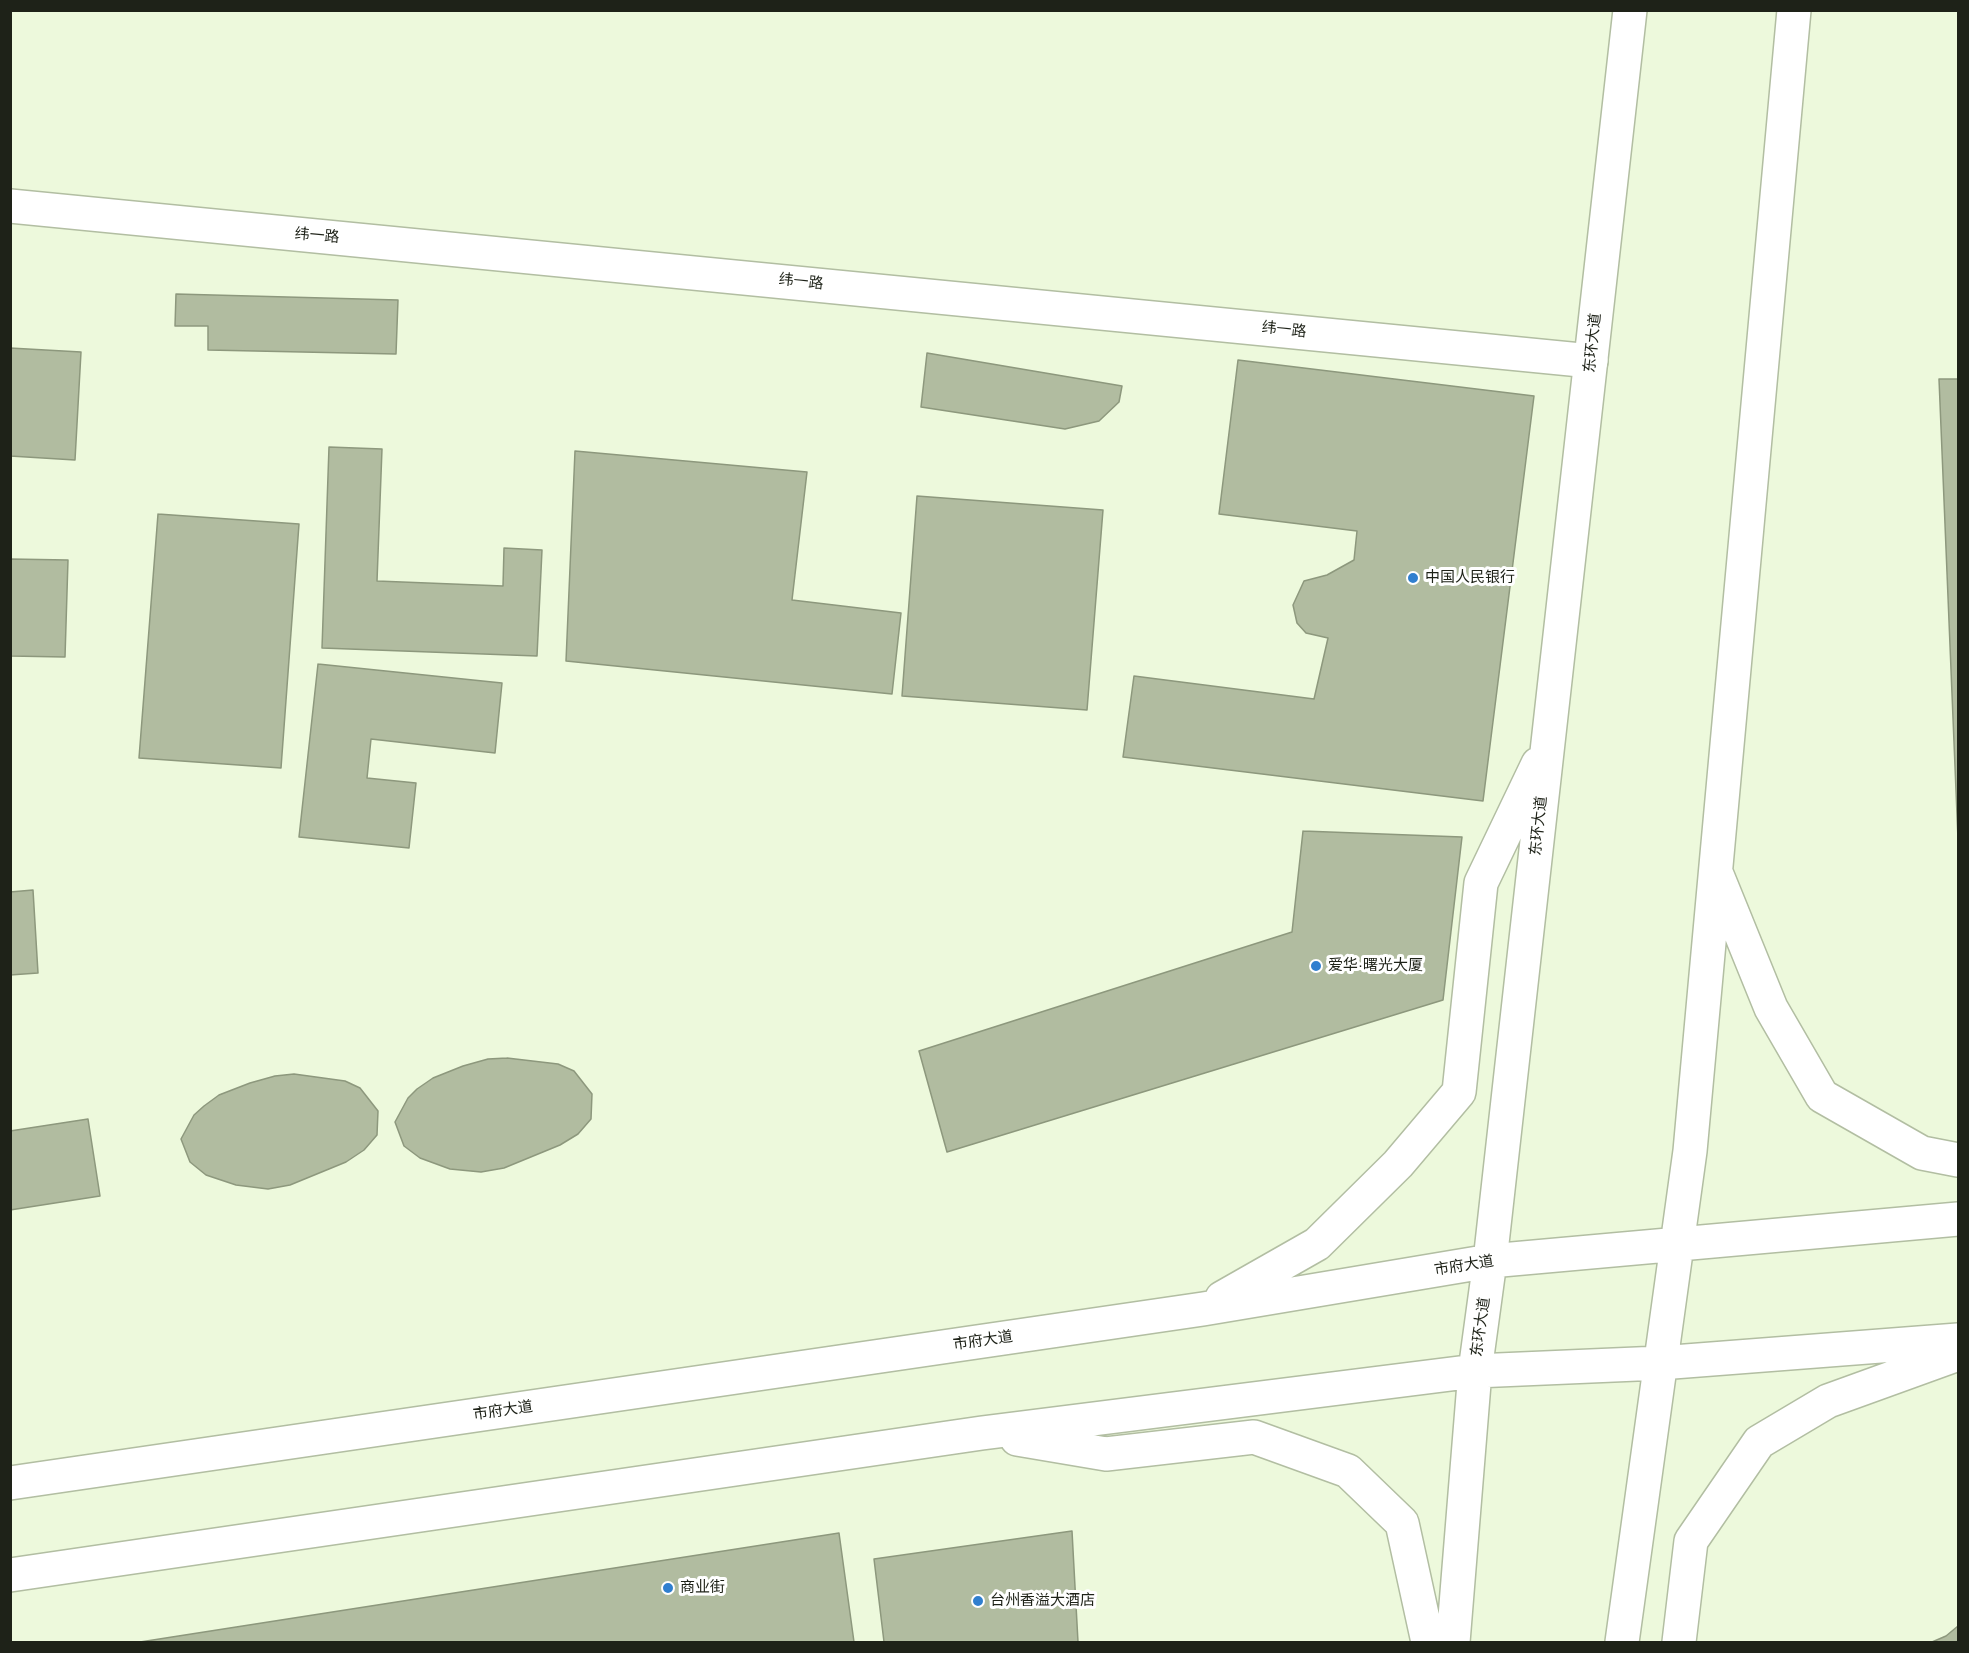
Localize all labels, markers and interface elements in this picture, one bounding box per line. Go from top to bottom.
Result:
street label: 纬一路 [294,225,340,247]
street label: 纬一路 [778,271,824,293]
street label: 东环大道 [1581,312,1605,374]
street label: 纬一路 [1261,319,1307,341]
place label: 中国人民银行 [1425,569,1515,587]
marker: 中国人民银行 [1406,571,1420,585]
street label: 东环大道 [1527,795,1551,857]
place label: 爱华·曙光大厦 [1328,957,1423,975]
marker: 爱华·曙光大厦 [1309,959,1323,973]
street label: 市府大道 [1433,1252,1495,1280]
street label: 东环大道 [1468,1296,1494,1358]
street label: 市府大道 [952,1328,1014,1354]
street label: 市府大道 [472,1398,534,1424]
place label: 商业街 [680,1579,725,1597]
marker: 商业街 [661,1581,675,1595]
place label: 台州香溢大酒店 [990,1592,1095,1610]
marker: 台州香溢大酒店 [971,1594,985,1608]

